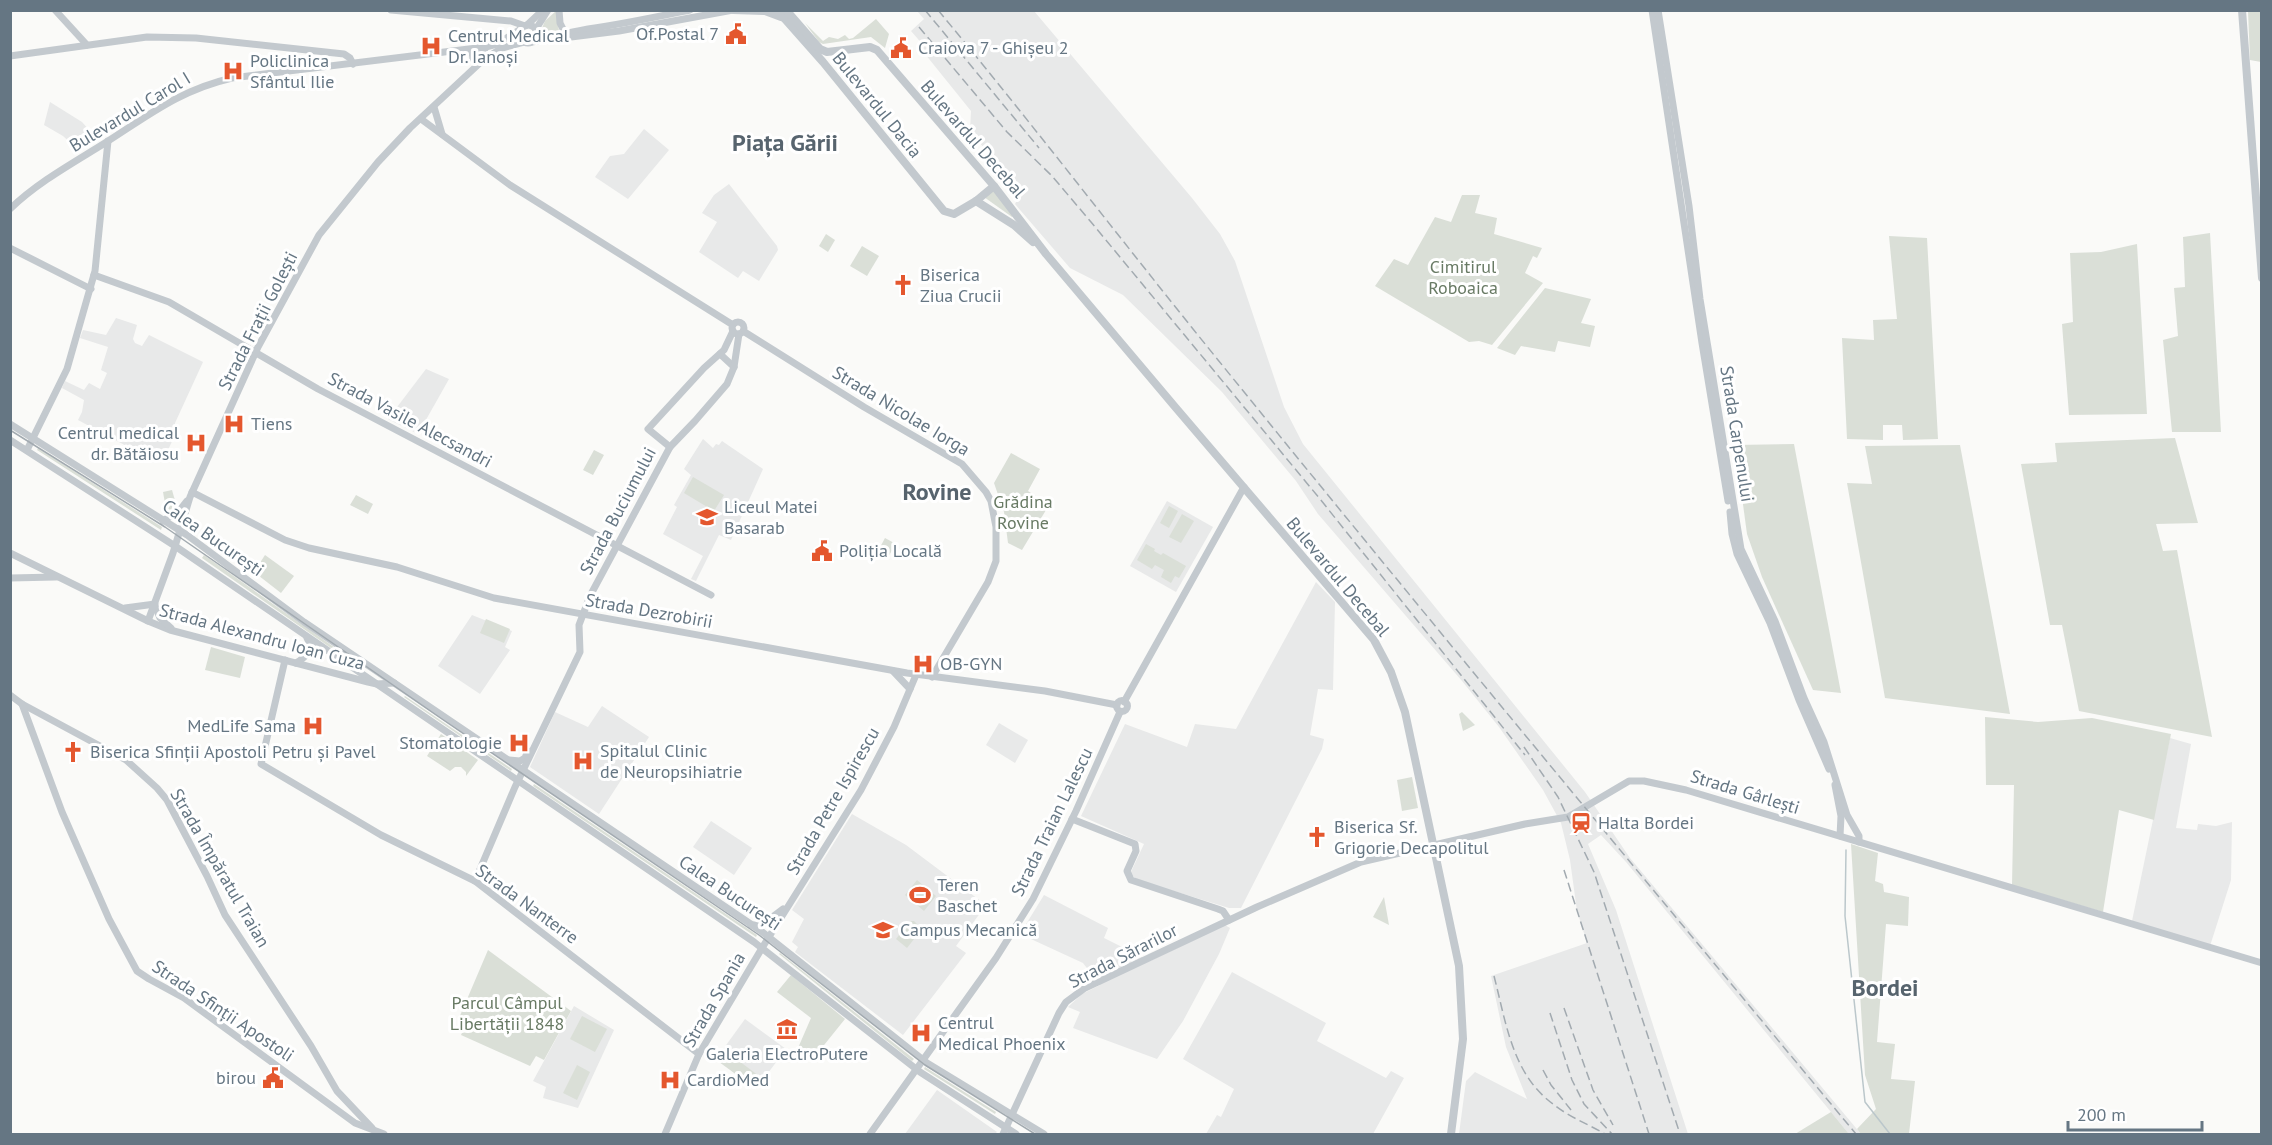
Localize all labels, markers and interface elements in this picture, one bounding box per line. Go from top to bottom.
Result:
place label: Of.Postal 7 [636,22,719,45]
public building icon: Of.Postal 7 [724,22,748,46]
place label: Centrul Medical Dr. Ianoși [448,24,570,68]
hospital icon: Centrul Medical Dr. Ianoși [419,34,443,58]
public building icon: Craiova 7 - Ghișeu 2 [889,36,913,60]
place label: Craiova 7 - Ghișeu 2 [918,36,1068,59]
street label: Bulevardul Dacia [828,47,927,162]
place label: Policlinica Sfântul Ilie [250,49,334,93]
hospital icon: Policlinica Sfântul Ilie [221,59,245,83]
street label: Bulevardul Carol I [65,66,195,157]
street label: Bulevardul Decebal [916,75,1031,203]
district label: Piața Gării [732,127,838,158]
street label: Strada Frații Golești [213,248,302,394]
park label: Cimitirul Roboaica [1428,255,1498,299]
place label: Biserica Ziua Crucii [920,263,1002,307]
church icon: Biserica Ziua Crucii [891,273,915,297]
street label: Strada Nicolae Iorga [828,361,974,461]
street label: Strada Carpenului [1715,364,1760,504]
street label: Strada Vasile Alecsandri [324,367,496,473]
hospital icon: Tiens [222,412,246,436]
place label: Tiens [251,412,292,435]
place label: Centrul medical dr. Bătăiosu [58,421,180,465]
hospital icon: Centrul medical dr. Bătăiosu [184,431,208,455]
street label: Strada Buciumului [574,443,661,578]
district label: Rovine [902,476,972,507]
park label: Grădina Rovine [993,490,1053,534]
street label: Calea București [158,494,269,581]
place label: Liceul Matei Basarab [724,495,818,539]
school or university icon: Liceul Matei Basarab [695,505,719,529]
street label: Bulevardul Decebal [1282,512,1396,642]
public building icon: Poliția Locală [810,539,834,563]
place label: Poliția Locală [839,539,942,562]
street label: Strada Dezrobirii [584,588,715,633]
street label: Strada Alexandru Ioan Cuza [157,598,367,675]
hospital icon: OB-GYN [911,652,935,676]
place label: OB-GYN [940,652,1002,675]
place label: MedLife Sama [187,714,296,737]
hospital icon: MedLife Sama [301,714,325,738]
street label: Strada Petre Ispirescu [781,723,884,879]
place label: Stomatologie [399,731,502,754]
hospital icon: Stomatologie [507,731,531,755]
place label: Spitalul Clinic de Neuropsihiatrie [600,739,742,783]
church icon: Biserica Sfinții Apostoli Petru și Pavel [61,740,85,764]
place label: Biserica Sfinții Apostoli Petru și Pavel [90,740,376,763]
street label: Strada Traian Lalescu [1006,744,1098,900]
hospital icon: Spitalul Clinic de Neuropsihiatrie [571,749,595,773]
street label: Strada Gârlești [1688,764,1803,819]
street label: Strada Împăratul Traian [166,784,275,951]
station icon: Halta Bordei [1569,811,1593,835]
place label: Halta Bordei [1598,811,1694,834]
place label: Biserica Sf. Grigorie Decapolitul [1334,815,1489,859]
church icon: Biserica Sf. Grigorie Decapolitul [1305,825,1329,849]
street label: Calea București [675,850,786,935]
street label: Strada Nanterre [471,859,583,949]
place label: Teren Baschet [937,873,997,917]
sports icon: Teren Baschet [908,883,932,907]
school or university icon: Campus Mecanică [871,918,895,942]
place label: Campus Mecanică [900,918,1037,941]
street label: Strada Sărarilor [1064,918,1181,993]
street label: Strada Spania [677,948,750,1051]
street label: Strada Sfinții Apostoli [148,955,299,1067]
district label: Bordei [1851,972,1919,1003]
park label: Parcul Câmpul Libertății 1848 [450,991,564,1035]
place label: Centrul Medical Phoenix [938,1011,1066,1055]
museum icon: Galeria ElectroPutere [775,1017,799,1041]
hospital icon: Centrul Medical Phoenix [909,1021,933,1045]
place label: Galeria ElectroPutere [706,1042,868,1065]
place label: birou [216,1066,256,1089]
public building icon: birou [261,1066,285,1090]
hospital icon: CardioMed [658,1068,682,1092]
place label: CardioMed [687,1068,769,1091]
scale bar [2068,1094,2202,1132]
text: 200 m [2077,1103,2126,1126]

